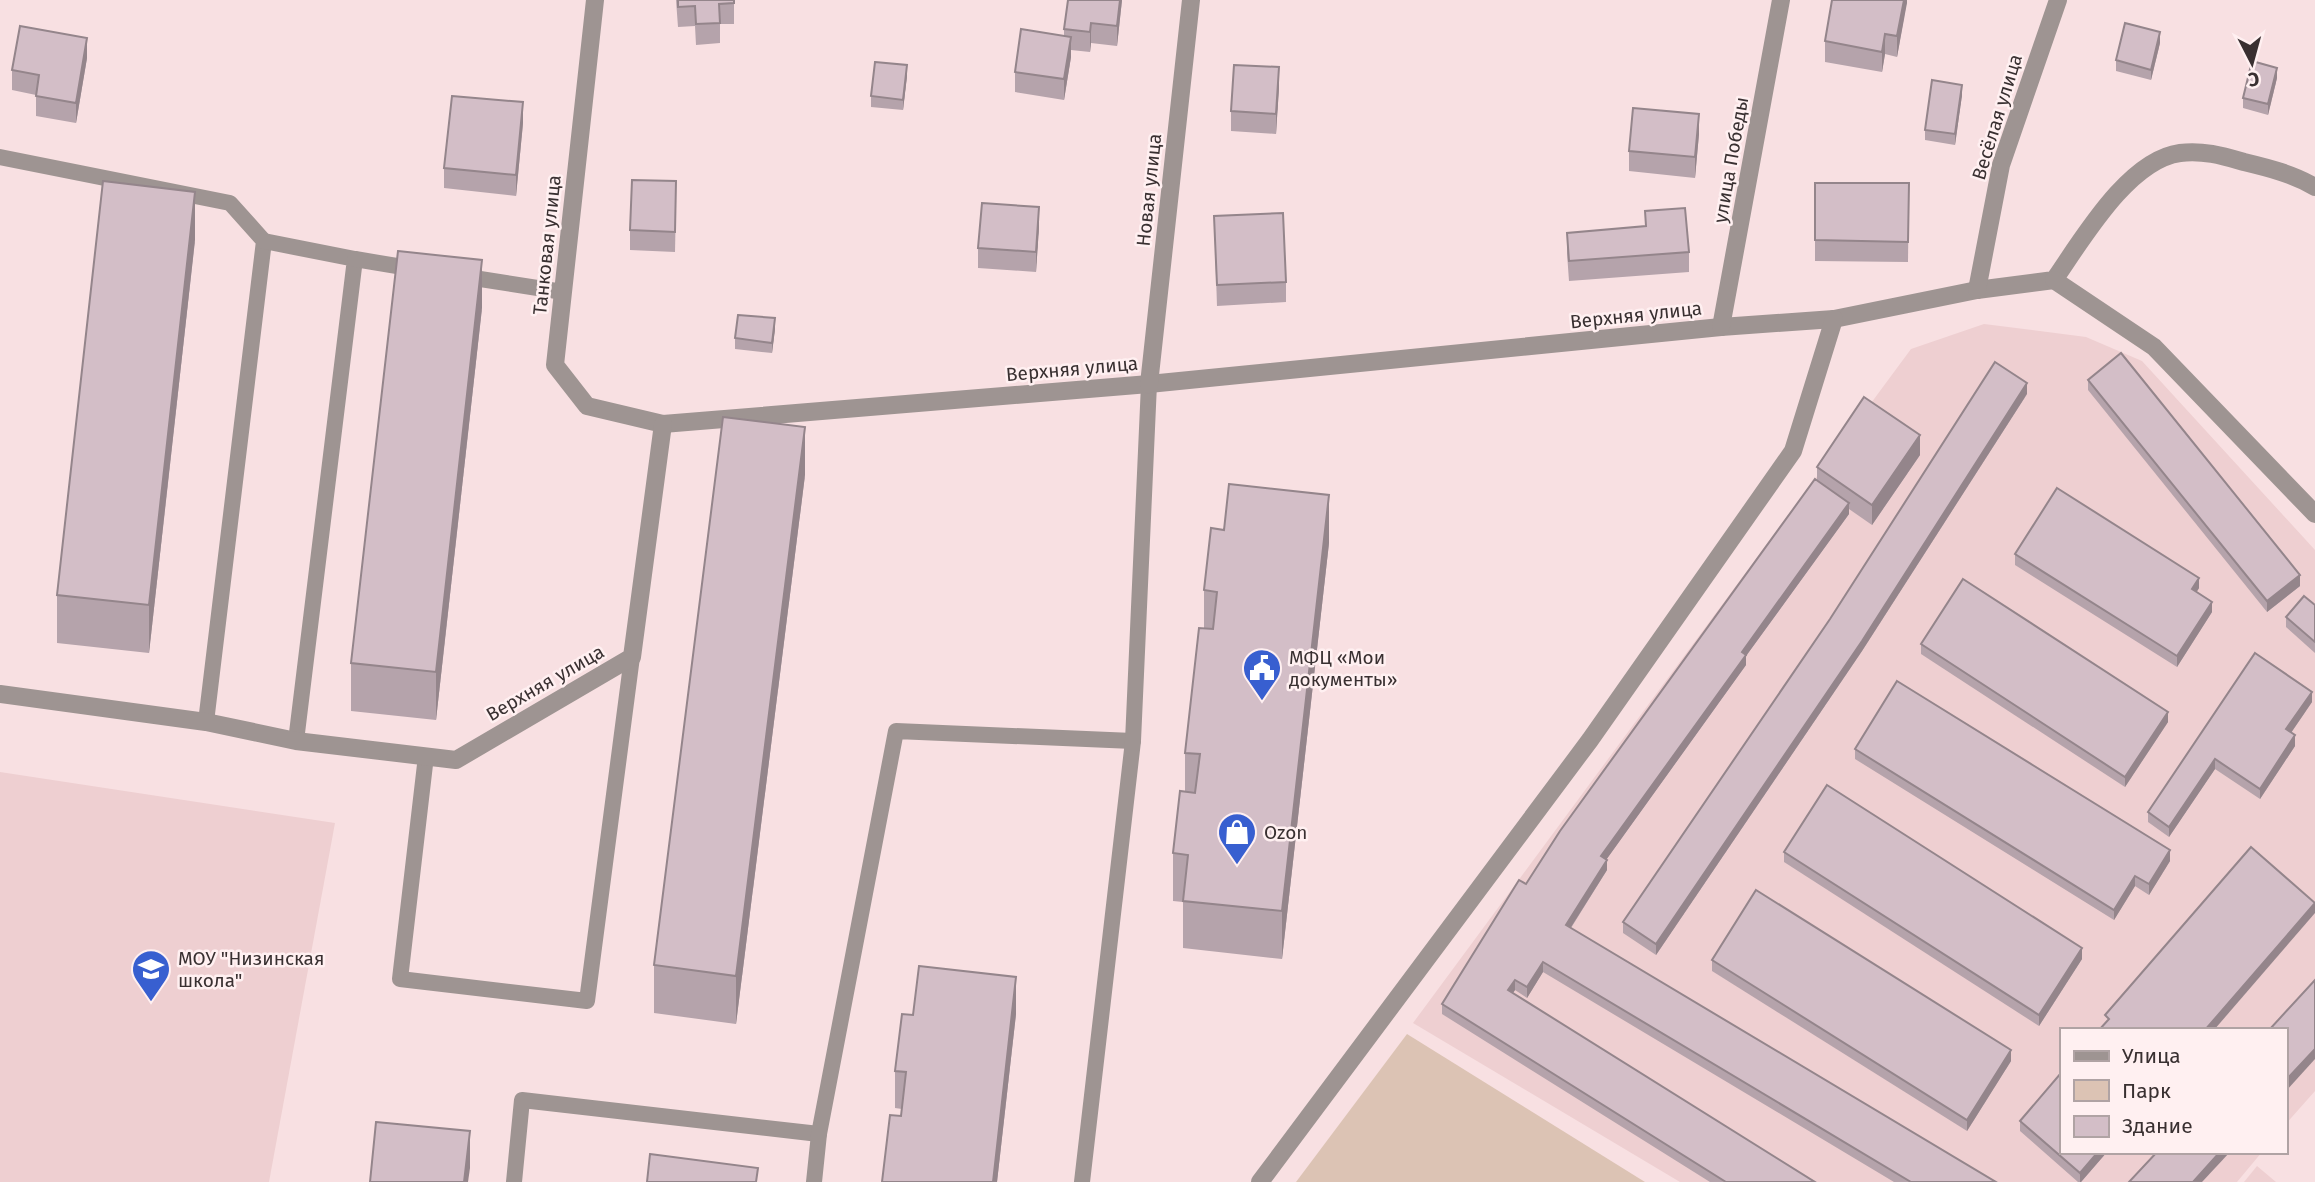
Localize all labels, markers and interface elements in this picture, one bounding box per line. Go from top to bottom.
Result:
north arrow [2217,28,2287,98]
street label: Весёлая улица [1967,51,2027,183]
text: С [2247,67,2260,91]
street label: улица Победы [1709,95,1753,225]
street label: Новая улица [1132,132,1166,248]
street label: Танковая улица [528,174,566,316]
street label: Верхняя улица [1569,297,1703,333]
street label: Верхняя улица [1005,352,1139,386]
street label: Верхняя улица [482,640,608,726]
place label: МФЦ «Мои документы» [1289,646,1397,691]
public building icon: МФЦ «Мои документы» [1241,647,1283,702]
shop icon: Ozon [1216,811,1258,866]
place label: Ozon [1264,821,1307,844]
place label: МОУ "Низинская школа" [178,947,324,992]
school or university icon: МОУ "Низинская школа" [130,948,172,1003]
legend [2060,1028,2287,1154]
text: Улица [2122,1043,2181,1069]
text: Парк [2122,1078,2171,1104]
text: Здание [2122,1113,2193,1139]

